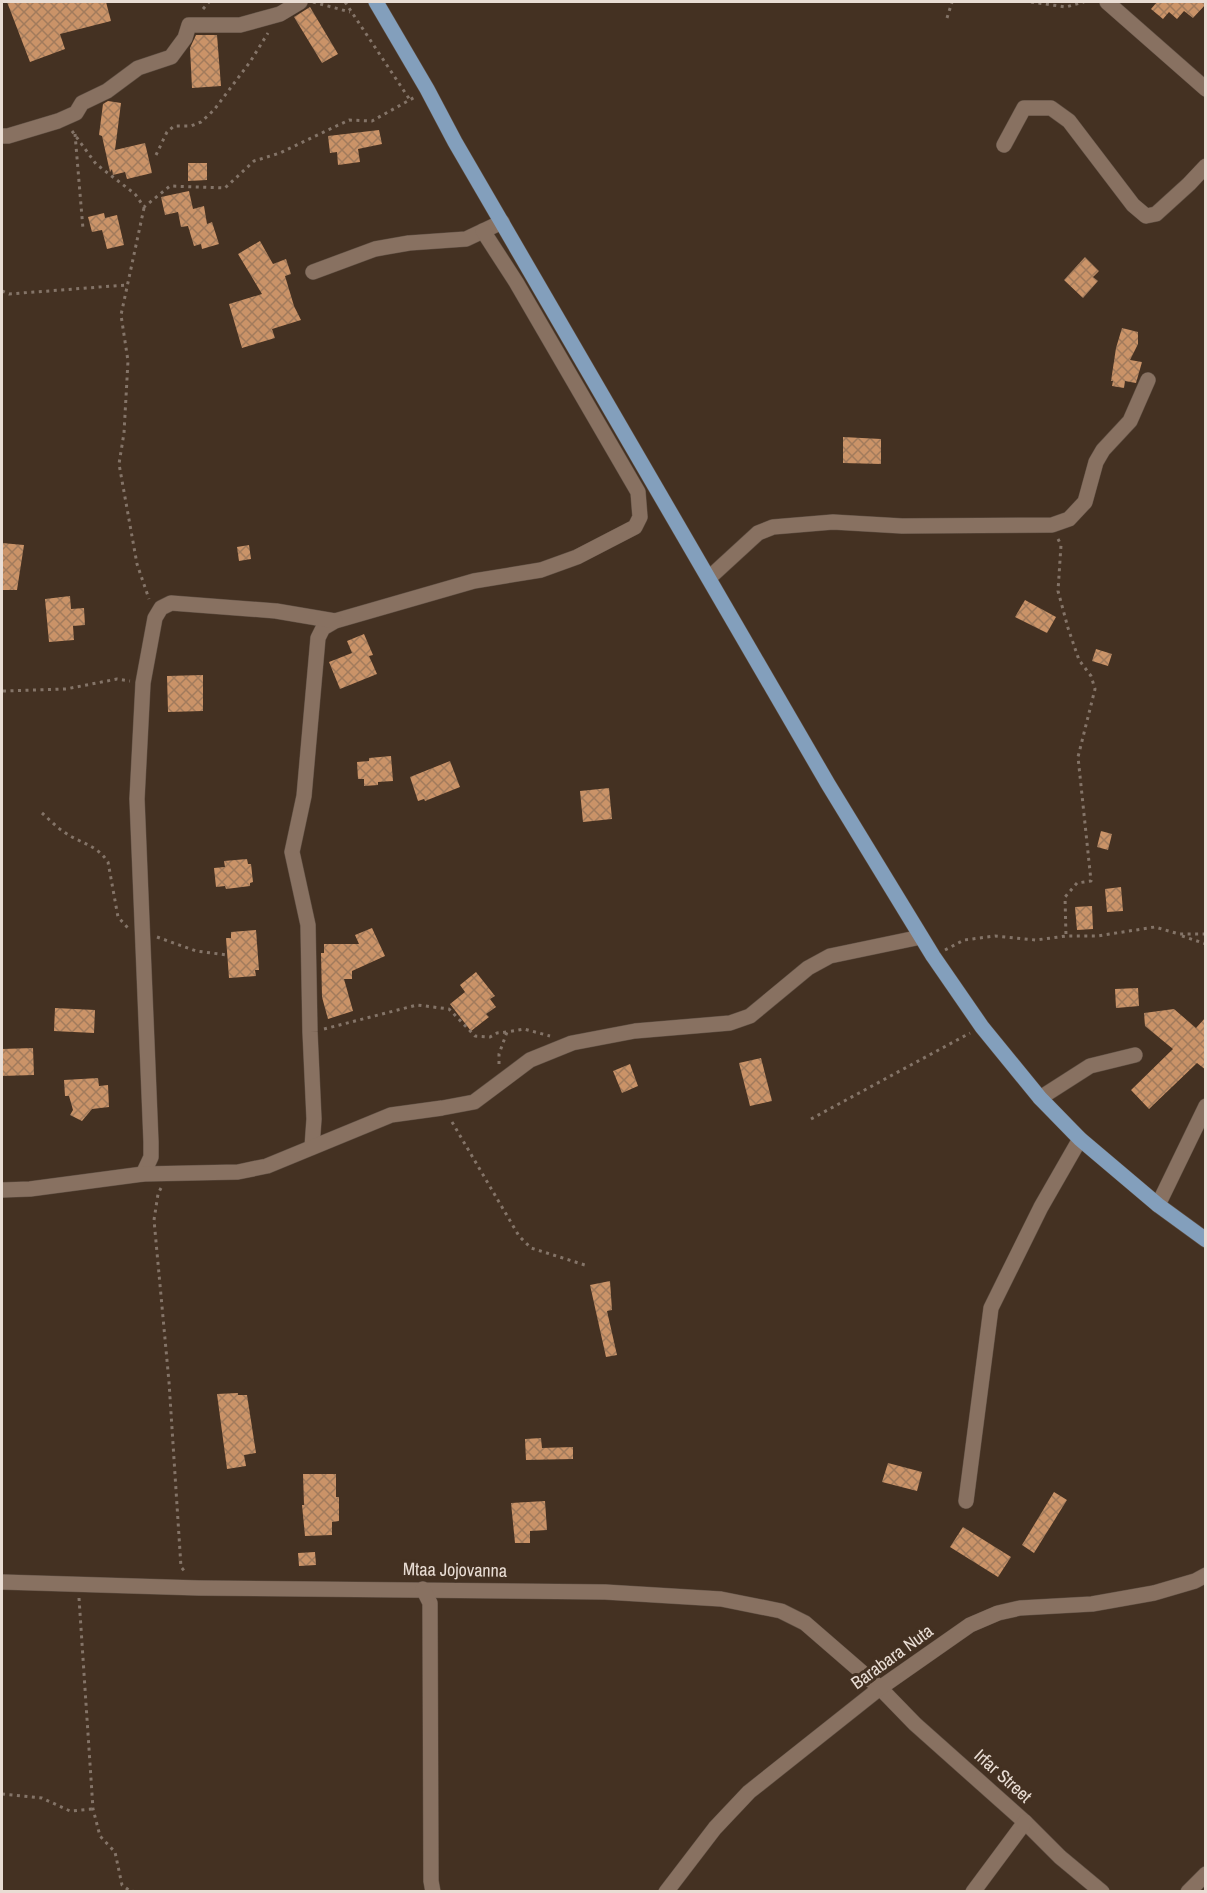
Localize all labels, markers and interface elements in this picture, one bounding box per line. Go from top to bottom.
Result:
street label: Mtaa Jojovanna [403,1556,507,1583]
street label: Barabara Nuta [846,1618,938,1695]
street label: Irfar Street [969,1743,1038,1808]

